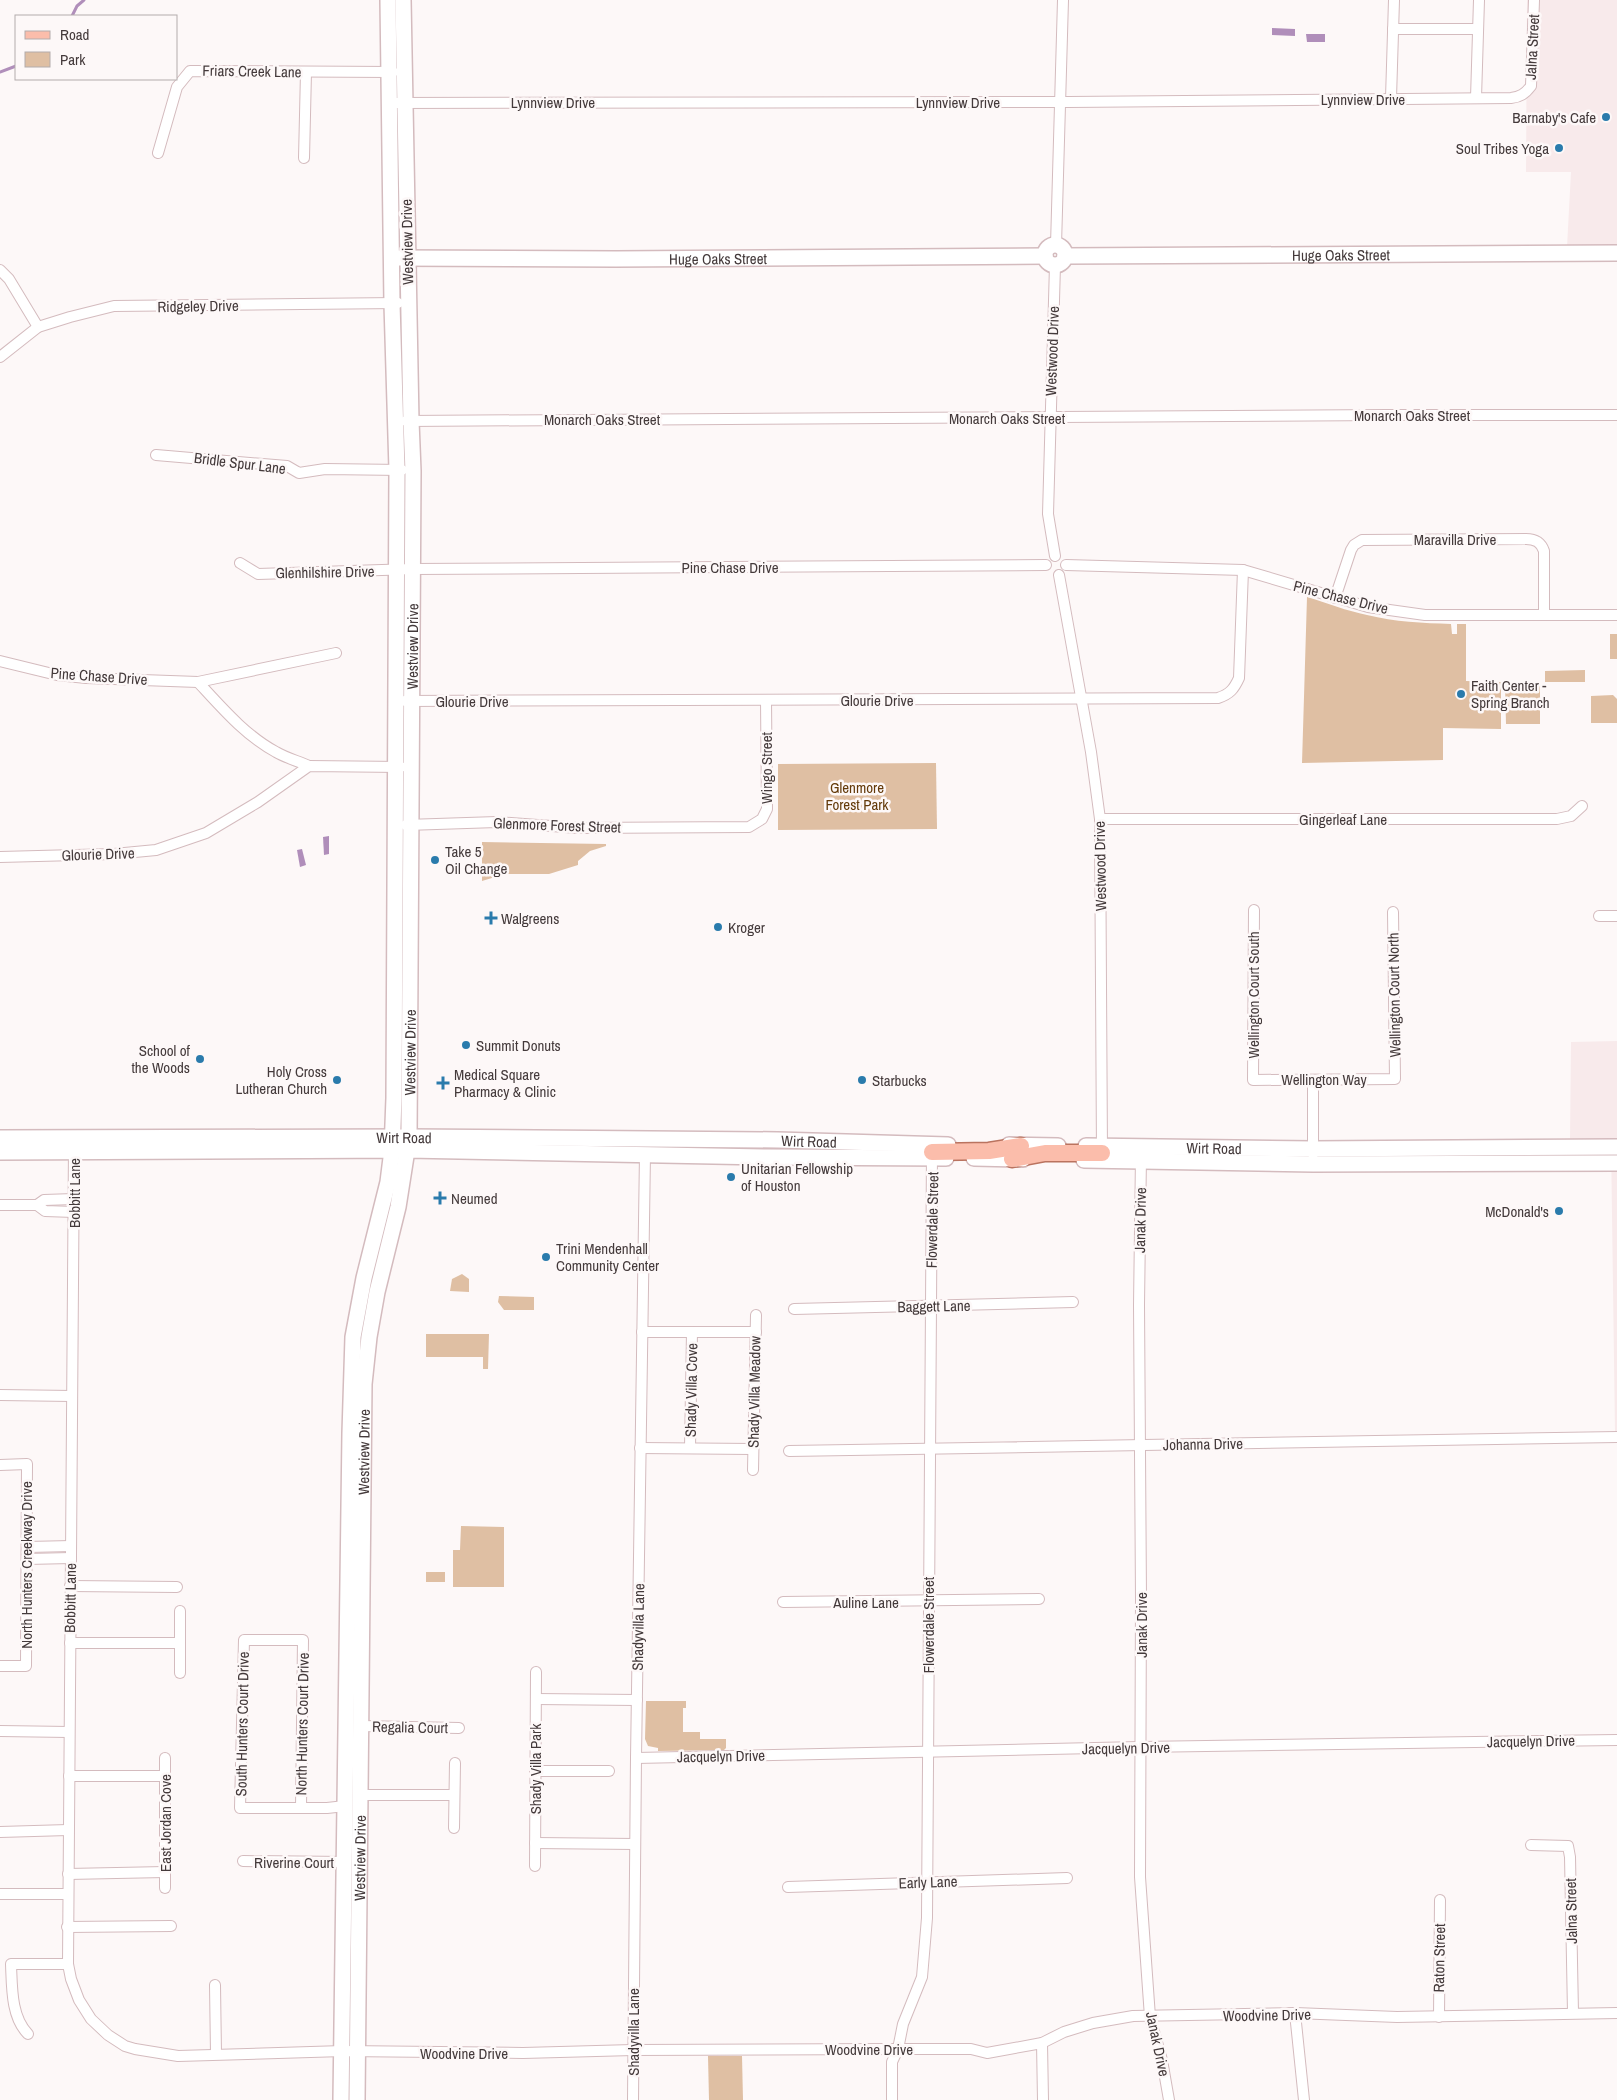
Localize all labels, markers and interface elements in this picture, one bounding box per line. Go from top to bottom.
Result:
street label: Jalna Street [1520,13,1544,80]
legend [15,15,178,80]
text: Road [60,24,89,45]
text: Park [60,49,86,70]
street label: Friars Creek Lane [202,60,302,82]
street label: Lynnview Drive [1321,89,1405,110]
street label: Lynnview Drive [511,92,595,113]
street label: Lynnview Drive [916,92,1000,113]
place label: Barnaby's Cafe [1512,107,1596,128]
marker: Barnaby's Cafe [1600,111,1612,123]
place label: Soul Tribes Yoga [1456,138,1549,159]
marker: Soul Tribes Yoga [1553,142,1565,154]
street label: Westview Drive [396,199,418,285]
street label: Huge Oaks Street [1292,244,1391,265]
street label: Huge Oaks Street [669,247,768,269]
street label: Ridgeley Drive [157,295,239,317]
street label: Westwood Drive [1040,305,1064,396]
street label: Monarch Oaks Street [1354,405,1471,426]
street label: Monarch Oaks Street [949,408,1066,429]
street label: Monarch Oaks Street [544,409,661,430]
street label: Bridle Spur Lane [193,447,287,479]
street label: Maravilla Drive [1414,529,1497,550]
street label: Pine Chase Drive [681,557,779,578]
street label: Glenhilshire Drive [275,561,375,583]
street label: Pine Chase Drive [1291,575,1391,619]
street label: Westview Drive [401,603,423,689]
street label: Pine Chase Drive [50,662,148,690]
place label: Faith Center - Spring Branch [1471,675,1550,713]
marker: Faith Center - Spring Branch [1455,688,1467,700]
street label: Glourie Drive [840,690,914,711]
street label: Glourie Drive [435,691,509,712]
street label: Wingo Street [756,732,777,804]
park label: Glenmore Forest Park [826,777,889,815]
street label: Gingerleaf Lane [1299,809,1387,830]
street label: Glenmore Forest Street [493,812,622,838]
street label: Westwood Drive [1089,821,1111,911]
place label: Take 5 Oil Change [445,841,507,879]
street label: Glourie Drive [61,842,135,866]
marker: Take 5 Oil Change [429,854,441,866]
place label: Walgreens [501,908,559,929]
marker: Walgreens [485,912,497,924]
place label: Kroger [728,917,765,938]
marker: Kroger [712,921,724,933]
street label: Wellington Court South [1243,932,1264,1058]
street label: Wellington Court North [1382,932,1406,1058]
street label: Westview Drive [399,1009,420,1095]
place label: Summit Donuts [476,1035,561,1056]
marker: Summit Donuts [460,1039,472,1051]
place label: School of the Woods [131,1040,191,1078]
marker: School of the Woods [194,1053,206,1065]
place label: Holy Cross Lutheran Church [235,1061,327,1099]
place label: Medical Square Pharmacy & Clinic [454,1064,556,1102]
street label: Wellington Way [1281,1069,1368,1090]
place label: Starbucks [872,1070,927,1091]
marker: Holy Cross Lutheran Church [331,1074,343,1086]
marker: Starbucks [856,1074,868,1086]
marker: Medical Square Pharmacy & Clinic [436,1076,450,1090]
street label: Wirt Road [376,1126,432,1148]
street label: Wirt Road [781,1130,837,1152]
street label: Wirt Road [1186,1137,1242,1159]
street label: Bobbitt Lane [64,1158,85,1228]
place label: Unitarian Fellowship of Houston [741,1158,853,1196]
marker: Unitarian Fellowship of Houston [725,1171,737,1183]
street label: Flowerdale Street [921,1171,943,1268]
street label: Janak Drive [1129,1187,1151,1253]
place label: Neumed [451,1188,498,1209]
marker: Neumed [433,1191,447,1205]
place label: McDonald's [1485,1201,1549,1222]
marker: McDonald's [1553,1205,1565,1217]
place label: Trini Mendenhall Community Center [556,1238,659,1276]
marker: Trini Mendenhall Community Center [540,1251,552,1263]
street label: Baggett Lane [897,1295,971,1317]
street label: Shady Villa Meadow [743,1336,765,1448]
street label: Shady Villa Cove [680,1343,702,1437]
street label: Westview Drive [352,1409,374,1495]
street label: Johanna Drive [1163,1433,1243,1455]
street label: North Hunters Creekway Drive [16,1481,37,1649]
street label: Bobbitt Lane [59,1563,81,1633]
street label: Flowerdale Street [918,1576,939,1673]
street label: Shadyvilla Lane [627,1583,649,1671]
street label: Auline Lane [832,1592,899,1613]
street label: Janak Drive [1131,1592,1152,1658]
street label: South Hunters Court Drive [230,1651,254,1797]
street label: North Hunters Court Drive [290,1652,314,1796]
street label: Regalia Court [372,1716,449,1738]
street label: Shady Villa Park [525,1723,546,1814]
street label: Jacquelyn Drive [1487,1730,1575,1752]
street label: Jacquelyn Drive [1082,1737,1170,1759]
street label: Jacquelyn Drive [677,1745,765,1767]
street label: East Jordan Cove [155,1774,176,1872]
street label: Westview Drive [348,1815,370,1901]
street label: Riverine Court [254,1852,335,1873]
street label: Early Lane [898,1870,958,1894]
street label: Jalna Street [1560,1877,1582,1944]
street label: Raton Street [1428,1923,1450,1993]
street label: Shadyvilla Lane [623,1988,644,2076]
street label: Woodvine Drive [1223,2004,1311,2026]
street label: Janak Drive [1141,2010,1175,2078]
street label: Woodvine Drive [825,2039,913,2060]
street label: Woodvine Drive [420,2043,508,2064]

